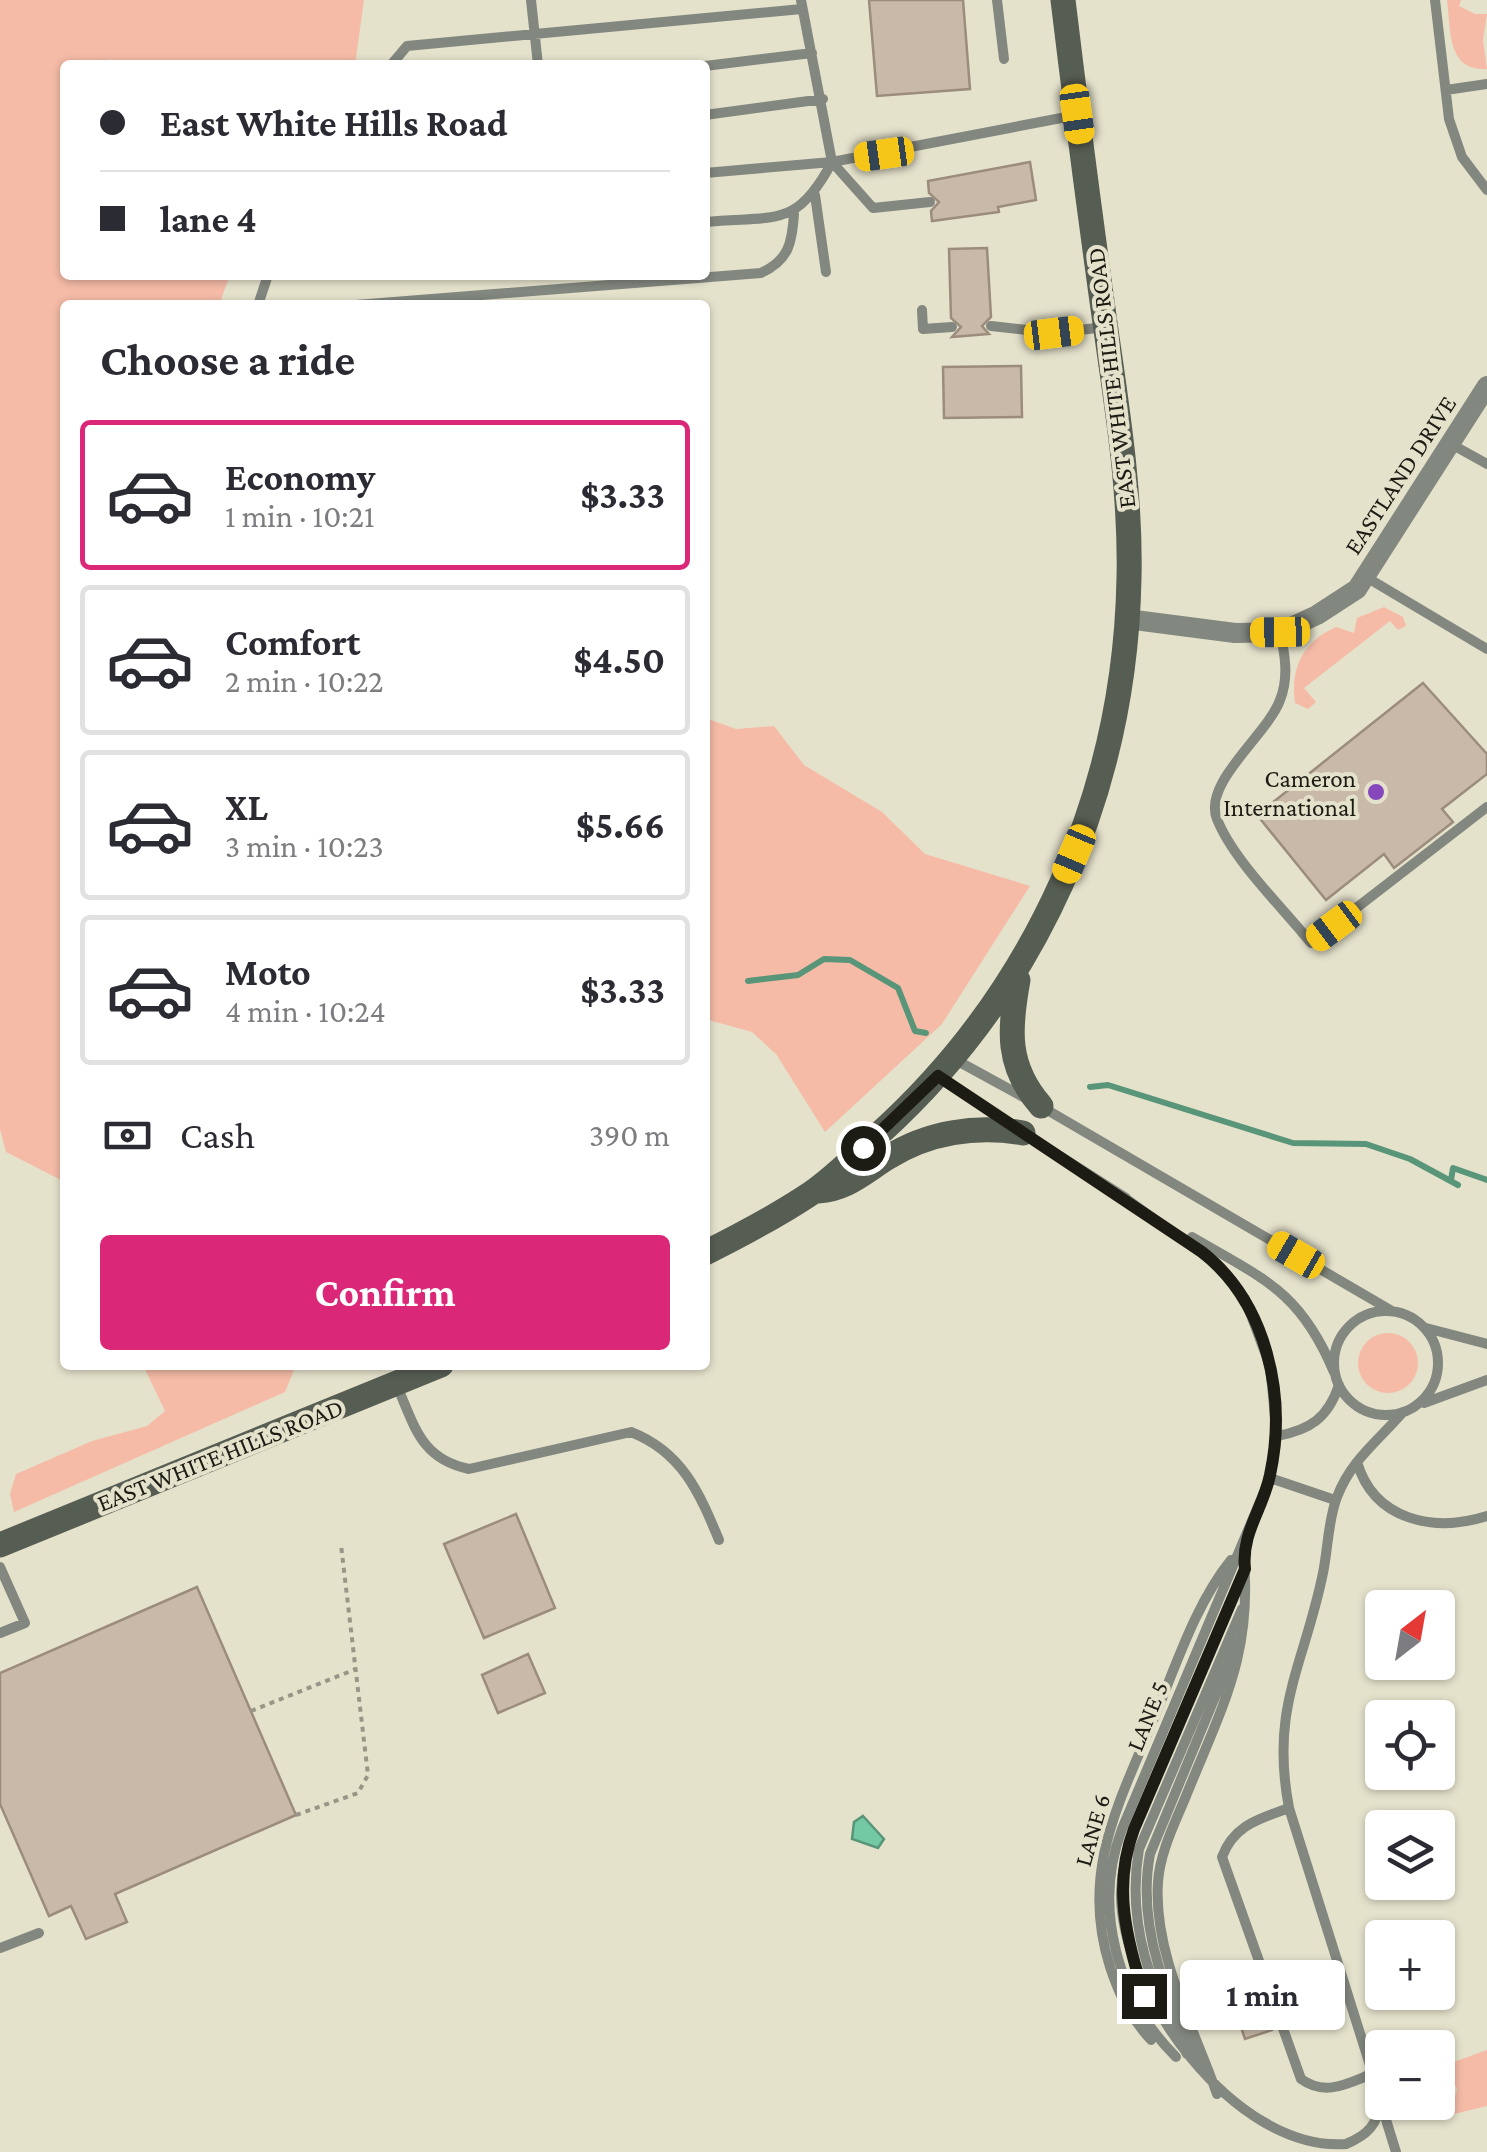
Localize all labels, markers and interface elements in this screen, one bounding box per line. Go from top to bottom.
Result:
car [1058,82,1096,146]
text: East White Hills Road [160,102,508,144]
car [852,135,916,173]
text: lane 4 [160,198,257,240]
street label: EAST WHITE HILLS ROAD [1082,246,1140,510]
car [1022,314,1086,352]
text: Choose a ride [100,335,355,385]
street label: EASTLAND DRIVE [1339,391,1461,559]
icon: car [105,450,195,540]
text: Economy [225,456,375,498]
text: $3.33 [580,474,665,516]
text: 1 min · 10:21 [225,498,375,534]
icon: car [105,615,195,705]
car [1250,616,1310,648]
text: Comfort [225,621,361,663]
text: $4.50 [573,639,665,681]
text: 2 min · 10:22 [225,663,384,699]
place label: Cameron International [1223,765,1356,821]
icon: car [105,780,195,870]
marker: Cameron International [1365,781,1387,803]
text: XL [225,786,268,828]
text: $5.66 [576,804,665,846]
car [1048,821,1100,887]
text: 3 min · 10:23 [225,828,384,864]
car [1301,896,1367,956]
icon: car [105,945,195,1035]
text: Moto [225,951,311,993]
text: $3.33 [580,969,665,1011]
text: 4 min · 10:24 [225,993,386,1029]
icon: cash [100,1108,155,1163]
text: Cash [180,1114,255,1156]
text: 390 m [589,1117,670,1153]
route start [841,1126,886,1171]
car [1263,1227,1329,1283]
button: Confirm [100,1235,670,1350]
street label: EAST WHITE HILLS ROAD [93,1393,347,1517]
north arrow [1365,1590,1455,1680]
map controls [1365,1590,1455,2120]
street label: LANE 5 [1121,1677,1173,1755]
button: locate [1365,1700,1455,1790]
street label: LANE 6 [1069,1791,1115,1869]
button: layers [1365,1810,1455,1900]
button: + [1365,1920,1455,2010]
callout: 1 min [1179,1961,1344,2031]
route end [1122,1974,1167,2019]
text: 1 min [1226,1977,1299,2013]
button: − [1365,2030,1455,2120]

